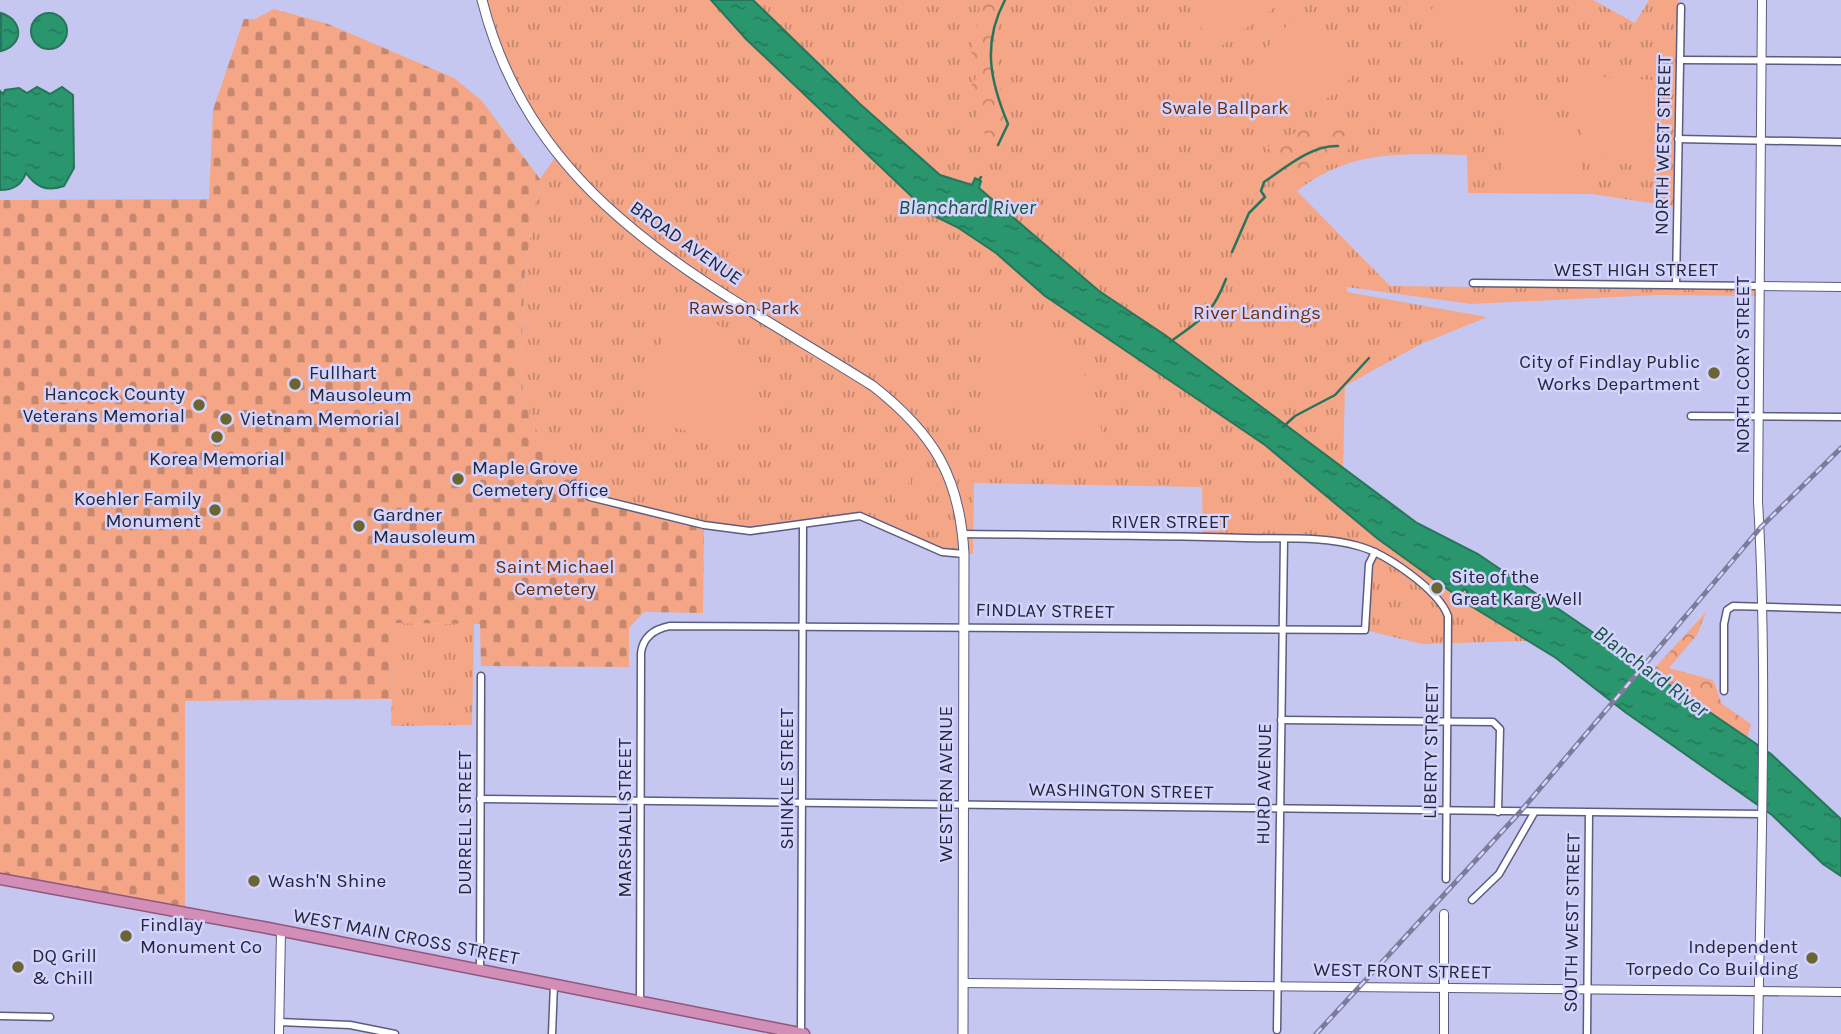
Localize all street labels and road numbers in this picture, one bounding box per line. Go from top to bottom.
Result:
street label: NORTH WEST STREET [1650,54,1676,235]
street label: BROAD AVENUE [626,196,746,290]
street label: WEST HIGH STREET [1554,259,1719,281]
street label: NORTH CORY STREET [1732,276,1754,454]
street label: RIVER STREET [1111,511,1229,533]
street label: FINDLAY STREET [976,599,1115,623]
street label: LIBERTY STREET [1419,682,1443,819]
street label: WESTERN AVENUE [935,706,957,862]
street label: SHINKLE STREET [776,708,798,850]
street label: HURD AVENUE [1252,723,1276,845]
street label: MARSHALL STREET [614,738,636,898]
street label: DURRELL STREET [454,750,476,895]
street label: WASHINGTON STREET [1028,778,1214,804]
street label: SOUTH WEST STREET [1559,833,1585,1013]
street label: WEST MAIN CROSS STREET [291,904,521,970]
street label: WEST FRONT STREET [1313,958,1491,984]

